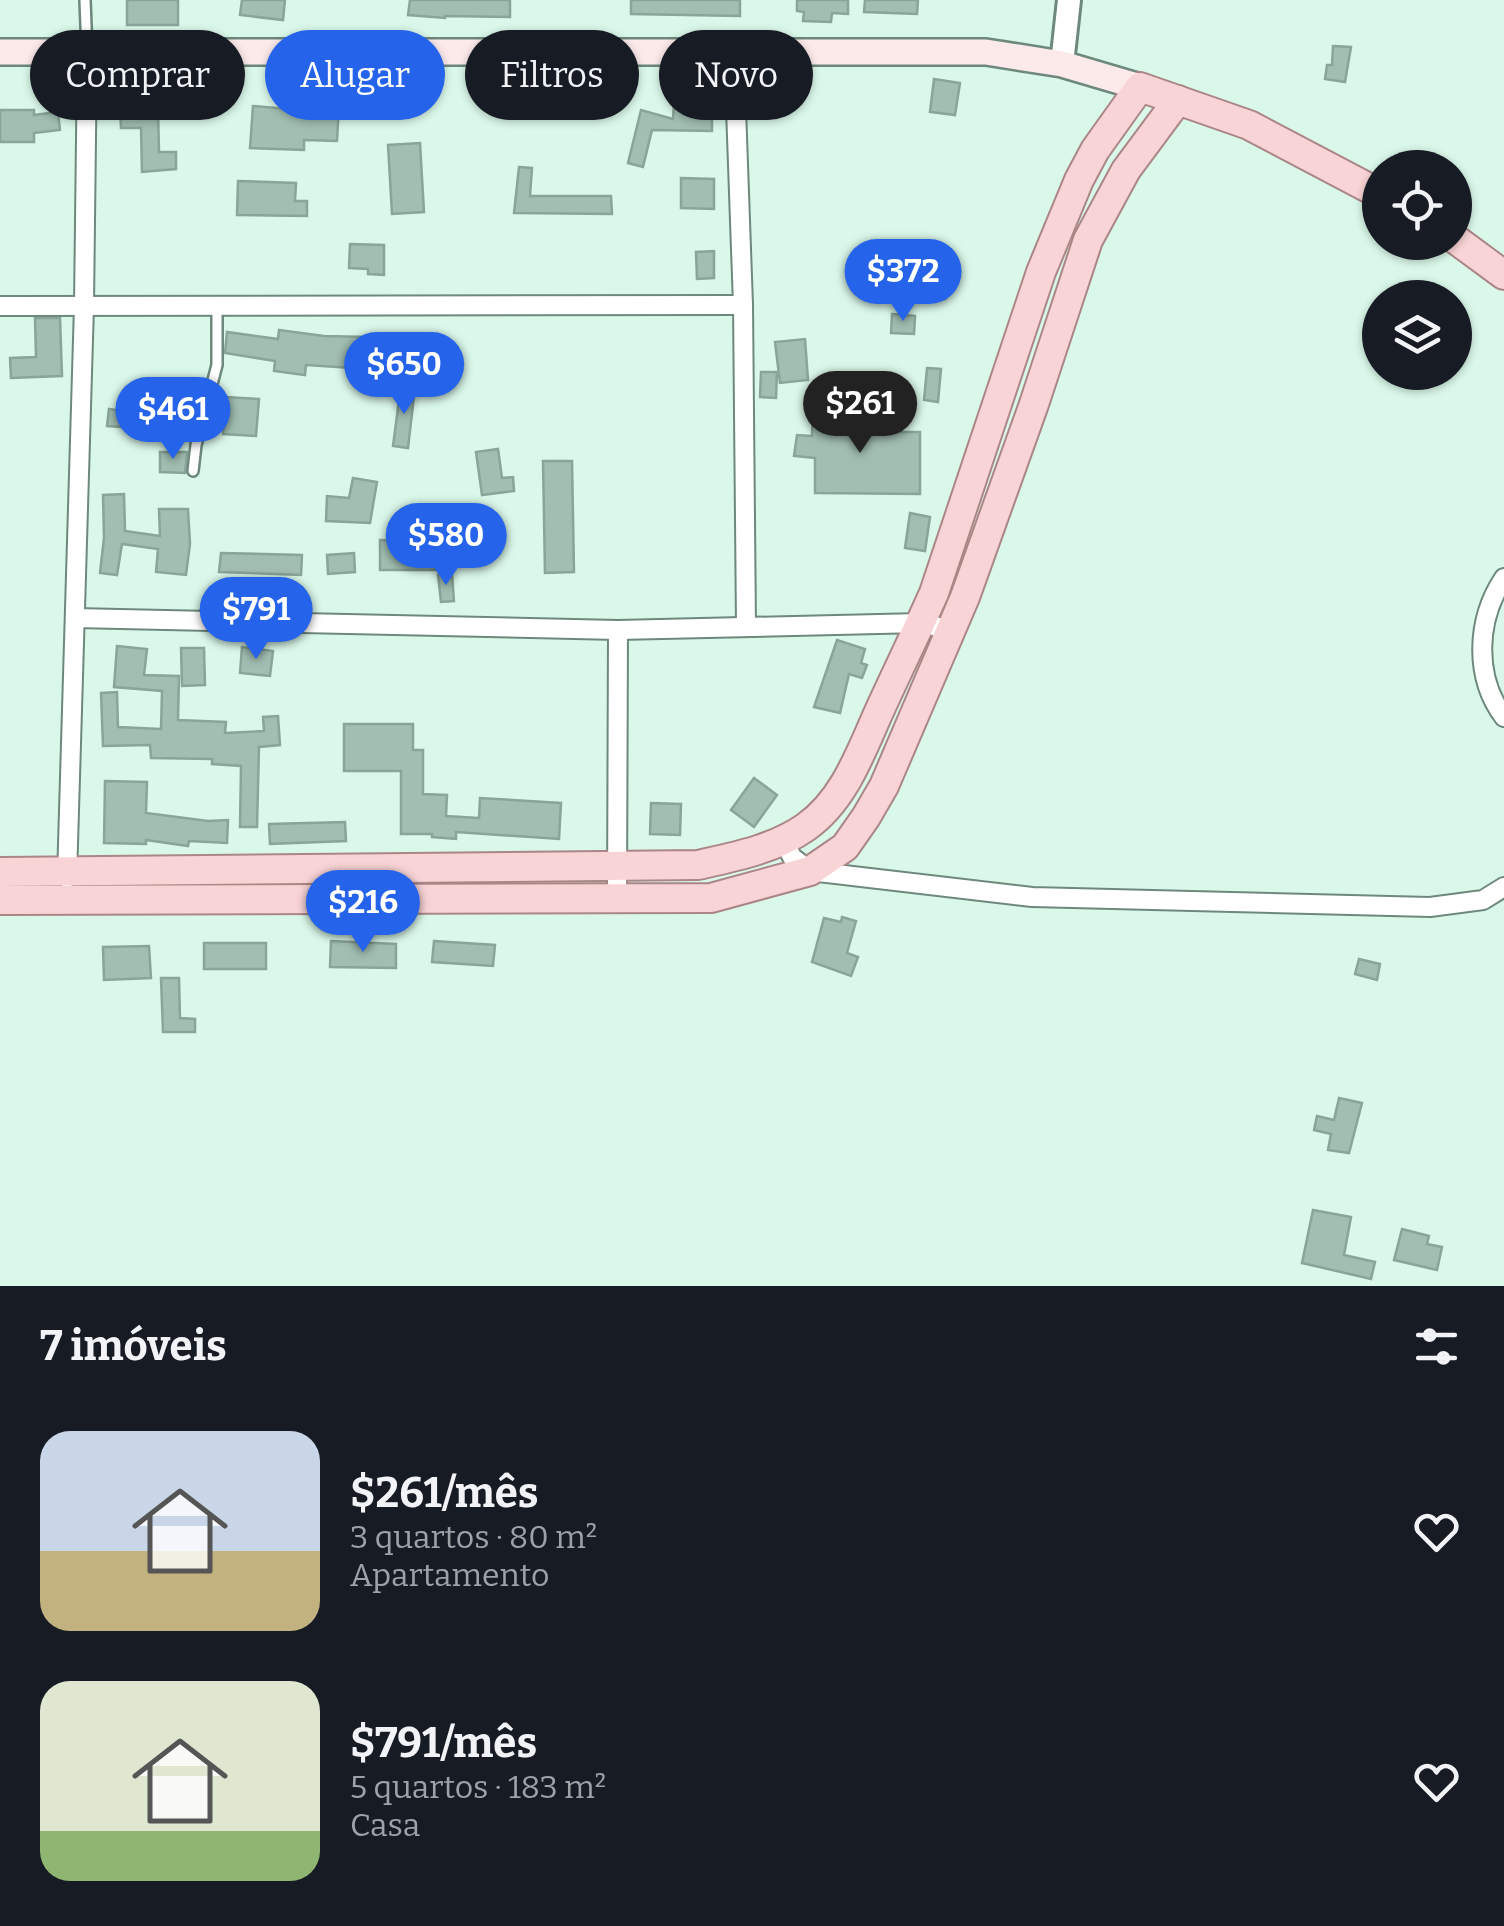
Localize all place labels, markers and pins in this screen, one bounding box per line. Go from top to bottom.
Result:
pin: $372 [844,239,962,324]
pin: $650 [345,332,463,417]
pin: $261 [801,371,919,456]
pin: $461 [114,377,232,462]
pin: $580 [387,503,505,588]
pin: $791 [197,577,315,662]
pin: $216 [304,870,422,955]

